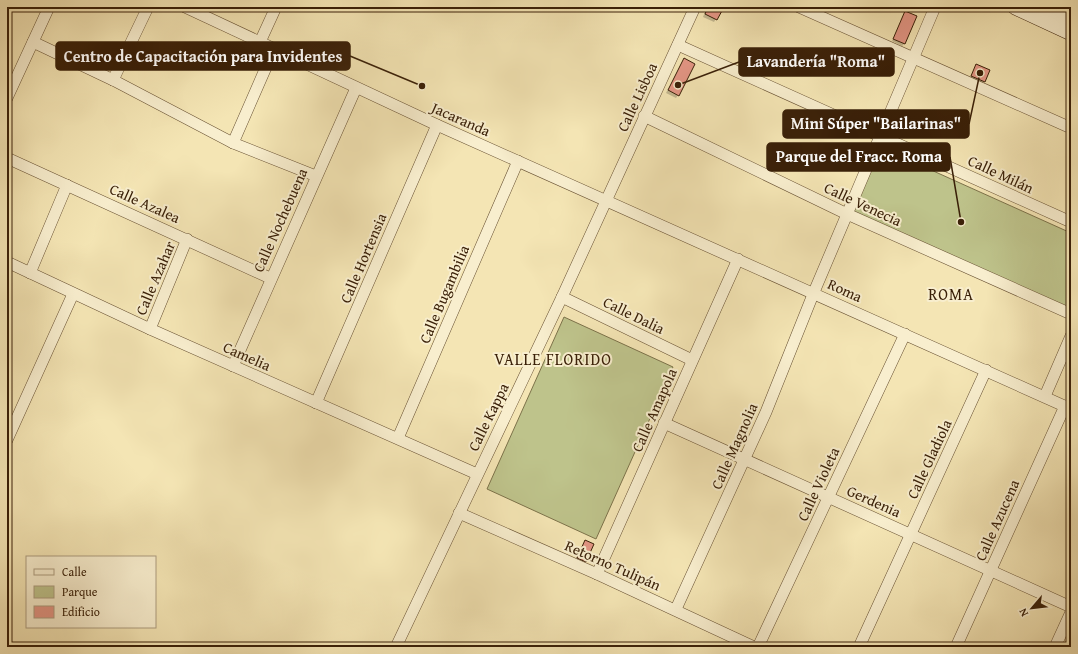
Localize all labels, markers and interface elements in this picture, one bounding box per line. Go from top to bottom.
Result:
callout: Centro de Capacitación para Invidentes [56,42,350,70]
text: Centro de Capacitación para Invidentes [64,44,342,68]
callout: Lavandería "Roma" [739,48,894,76]
text: Lavandería "Roma" [747,49,885,73]
street label: Calle Lisboa [612,59,662,135]
street label: Jacaranda [426,96,494,141]
callout: Mini Súper "Bailarinas" [783,110,969,138]
text: Mini Súper "Bailarinas" [791,111,961,135]
callout: Parque del Fracc. Roma [767,143,950,171]
text: Parque del Fracc. Roma [776,144,943,168]
street label: Calle Milán [965,150,1038,199]
street label: Calle Nochebuena [248,165,312,275]
street label: Calle Venecia [821,177,905,231]
street label: Calle Azalea [106,178,184,228]
street label: Calle Hortensia [335,210,391,306]
street label: Calle Azahar [130,238,180,318]
street label: Calle Bugambilia [414,242,474,346]
street label: Roma [824,273,866,307]
district label: ROMA [928,282,974,306]
street label: Calle Dalia [600,291,668,339]
street label: Camelia [220,336,274,376]
district label: VALLE FLORIDO [494,347,612,371]
street label: Calle Amapola [626,365,682,455]
street label: Calle Kappa [463,379,513,455]
street label: Calle Magnolia [706,399,762,493]
street label: Calle Gladiola [901,416,957,502]
street label: Calle Violeta [792,444,844,524]
street label: Calle Azucena [970,476,1024,564]
street label: Gerdenia [844,480,904,522]
street label: Retorno Tulipán [562,535,665,596]
legend [26,556,156,628]
text: Calle [62,563,87,580]
text: Parque [62,583,98,600]
north arrow [1012,588,1052,628]
text: Edificio [62,603,100,620]
text: N [1014,605,1032,620]

